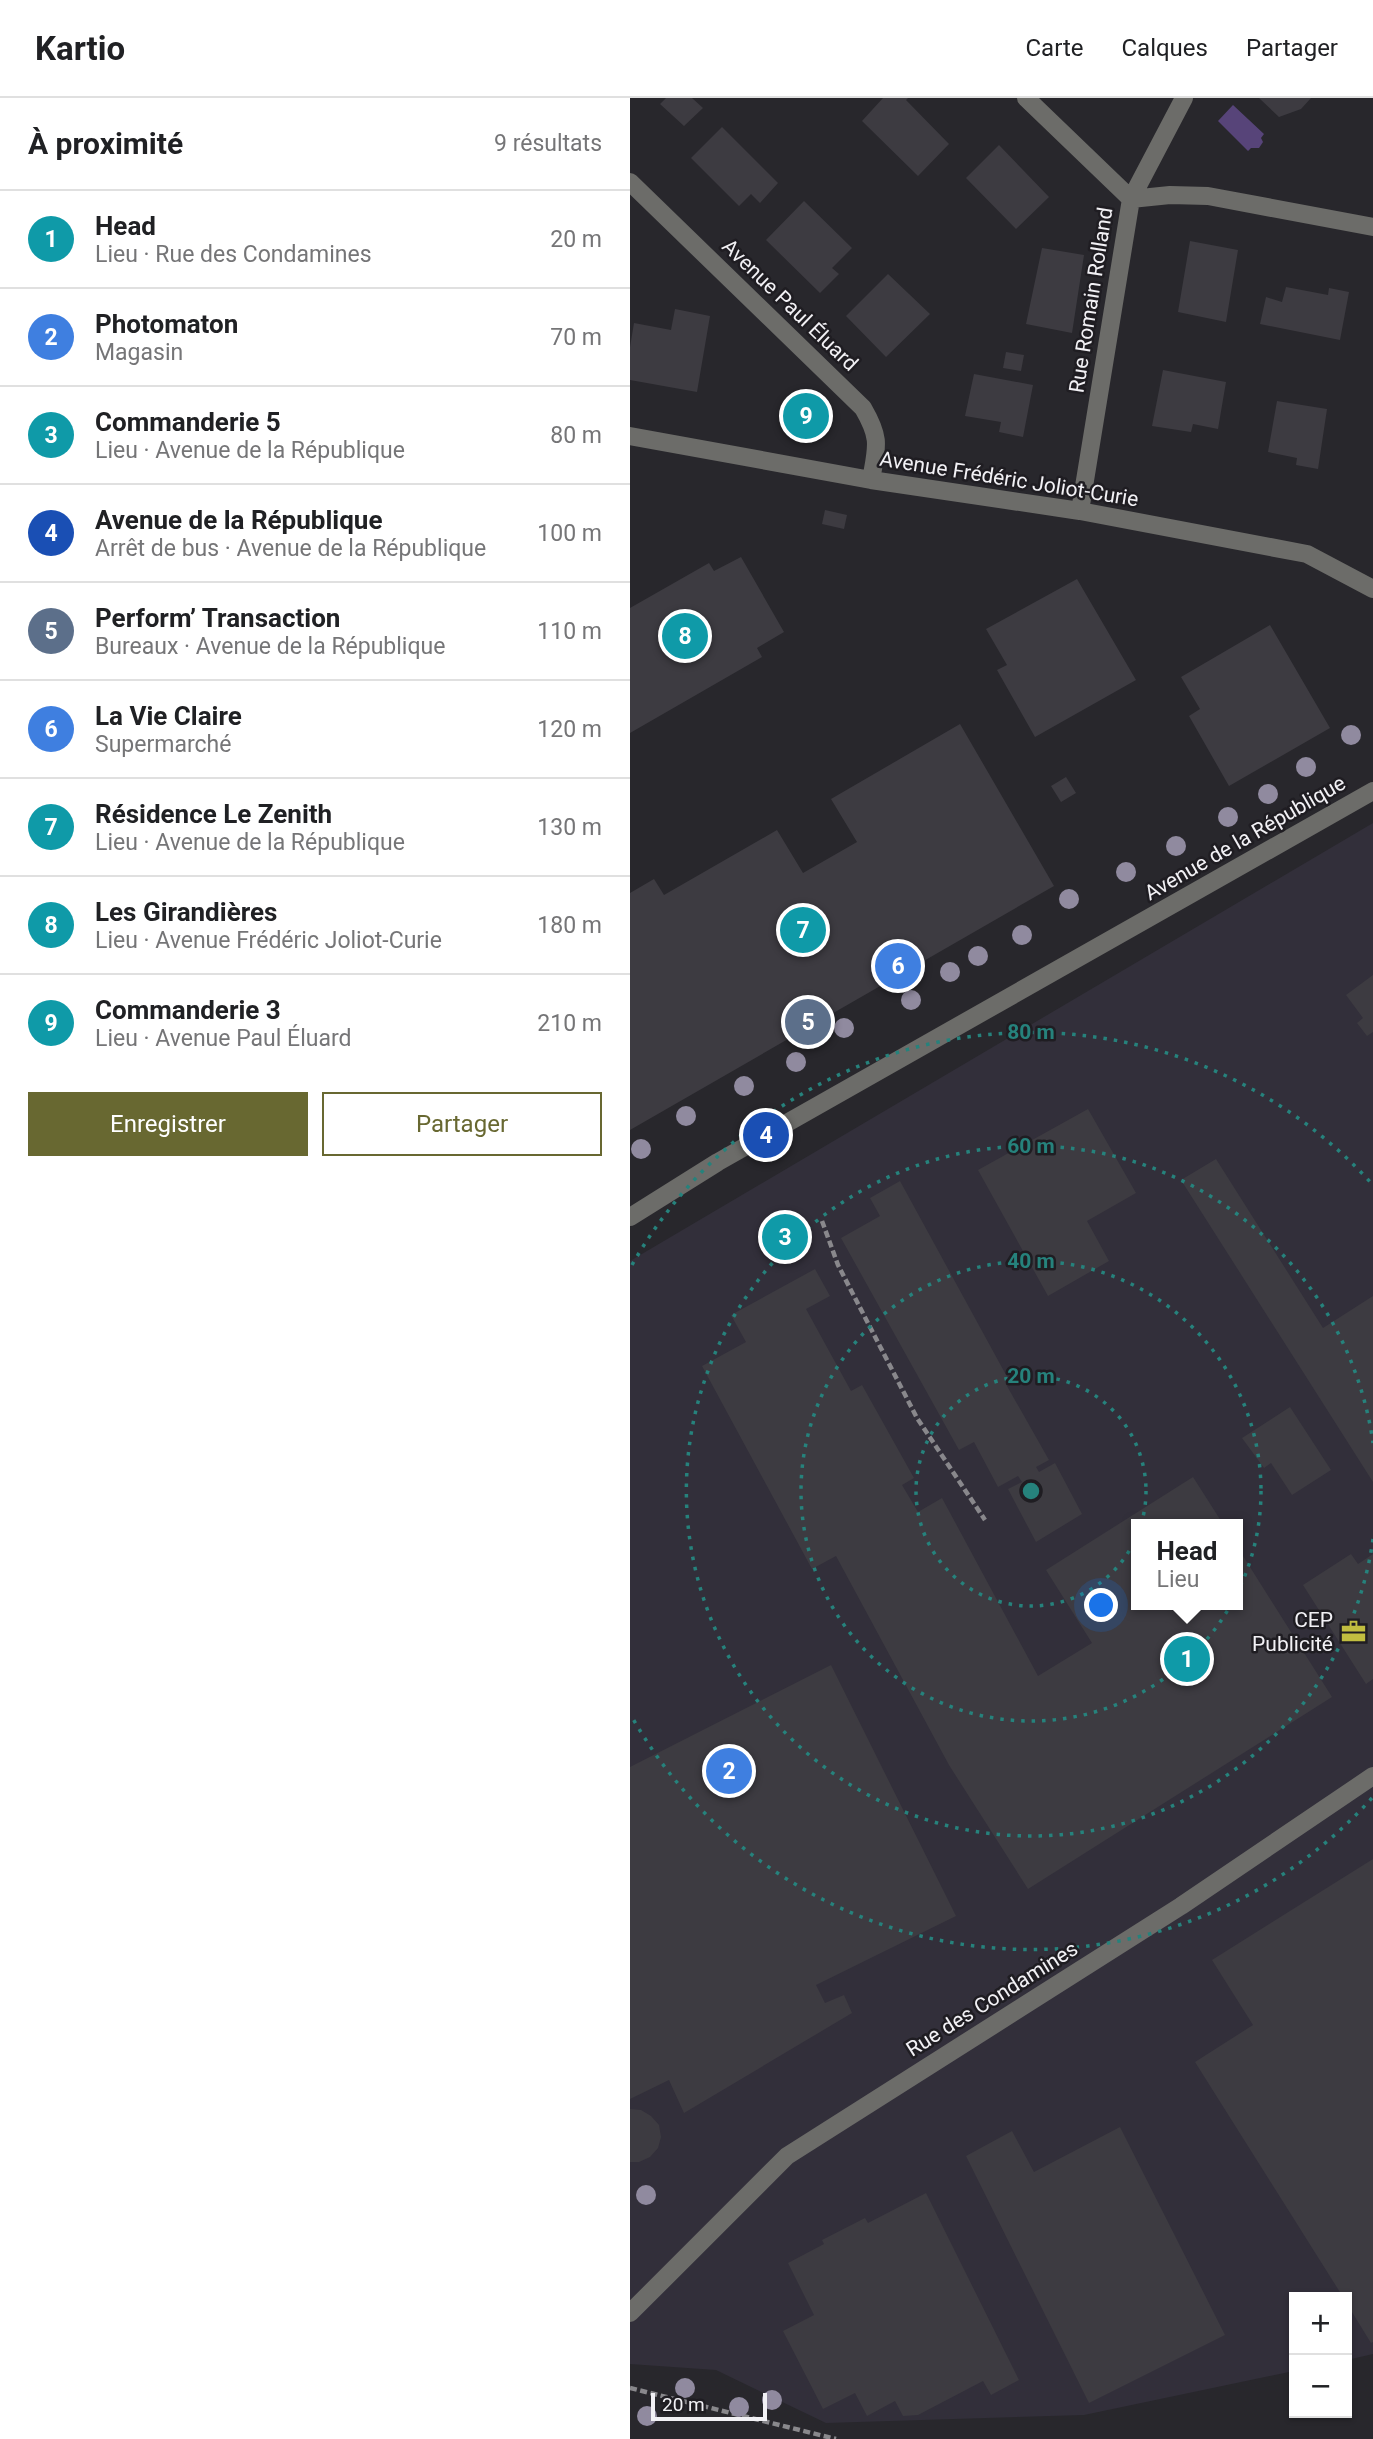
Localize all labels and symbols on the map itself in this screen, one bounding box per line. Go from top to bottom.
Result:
street label: Rue Romain Rolland [1064,206,1118,394]
street label: Avenue Paul Éluard [717,234,863,376]
pin: 9 [783,390,829,442]
street label: Avenue Frédéric Joliot-Curie [878,447,1140,511]
pin: 8 [662,610,708,662]
street label: Avenue de la République [1140,771,1350,905]
pin: 7 [780,904,826,956]
pin: 6 [875,940,921,992]
pin: 5 [785,996,831,1048]
text: 80 m [1007,1020,1055,1044]
pin: 4 [743,1109,789,1161]
text: 60 m [1007,1134,1055,1158]
pin: 3 [762,1211,808,1263]
text: 40 m [1007,1249,1055,1273]
text: 20 m [1007,1364,1055,1388]
centre of rings [1019,1479,1043,1503]
your location [1084,1588,1118,1622]
place label: CEP Publicité [1252,1608,1333,1656]
office icon: CEP Publicité [1339,1618,1367,1646]
pin: 1 [1164,1633,1210,1685]
pin: 2 [706,1745,752,1797]
street label: Rue des Condamines [902,1936,1082,2062]
scale bar [651,2390,766,2422]

